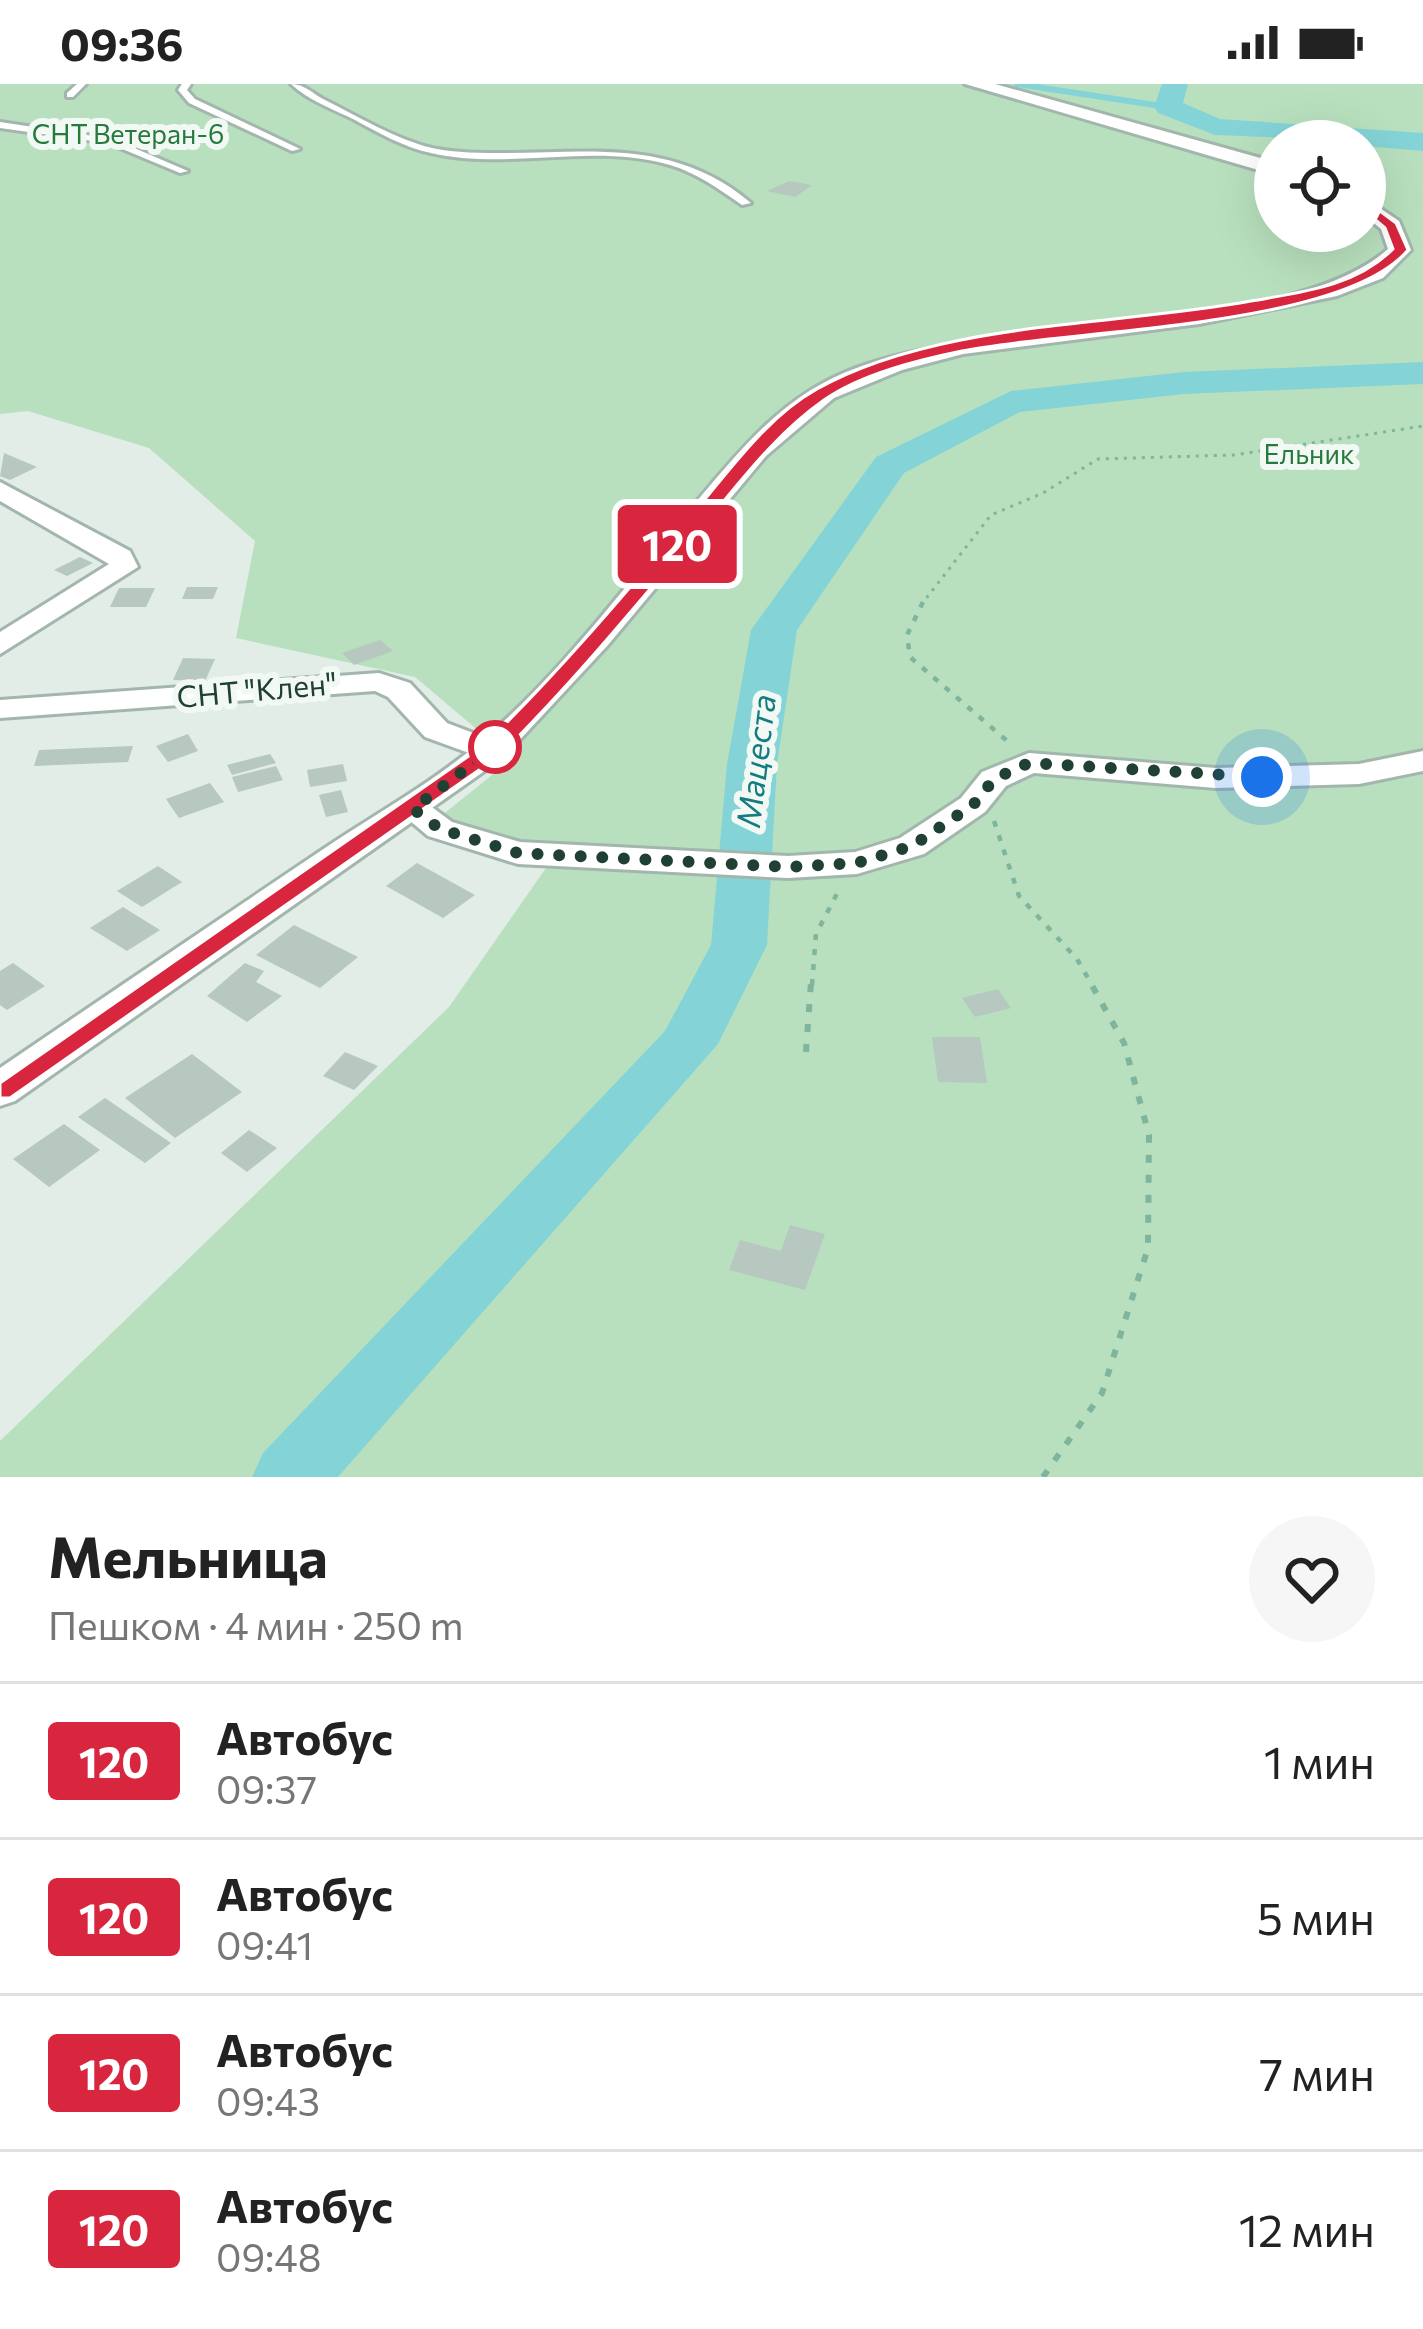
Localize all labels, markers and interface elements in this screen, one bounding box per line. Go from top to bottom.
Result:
text: 09:36 [60,15,184,70]
park label: СНТ Ветеран-6 [32,117,224,150]
map controls [1254,120,1386,252]
button: locate [1254,120,1386,252]
park label: Ельник [1264,437,1354,470]
line badge: 120 [608,505,746,583]
text: 120 [642,518,712,570]
street label: СНТ "Клен" [175,663,338,714]
water label: Мацеста [726,692,783,830]
unlabelled marker [470,722,520,772]
your location [1232,747,1292,807]
button: heart [1249,1516,1375,1642]
text: Мельница [48,1520,328,1590]
text: Пешком · 4 мин · 250 m [48,1600,464,1648]
text: Автобус [216,1709,393,1764]
text: 1 мин [1264,1733,1375,1788]
text: 120 [79,1735,149,1787]
text: 09:37 [216,1764,317,1812]
text: Автобус [216,1865,393,1920]
text: 5 мин [1257,1889,1375,1944]
text: 120 [79,1891,149,1943]
text: 09:41 [216,1920,313,1968]
text: Автобус [216,2021,393,2076]
text: 7 мин [1259,2045,1375,2100]
text: 120 [79,2047,149,2099]
text: 09:43 [216,2076,320,2124]
text: Автобус [216,2177,393,2232]
text: 12 мин [1239,2201,1375,2256]
text: 120 [79,2203,149,2255]
text: 09:48 [216,2232,321,2280]

